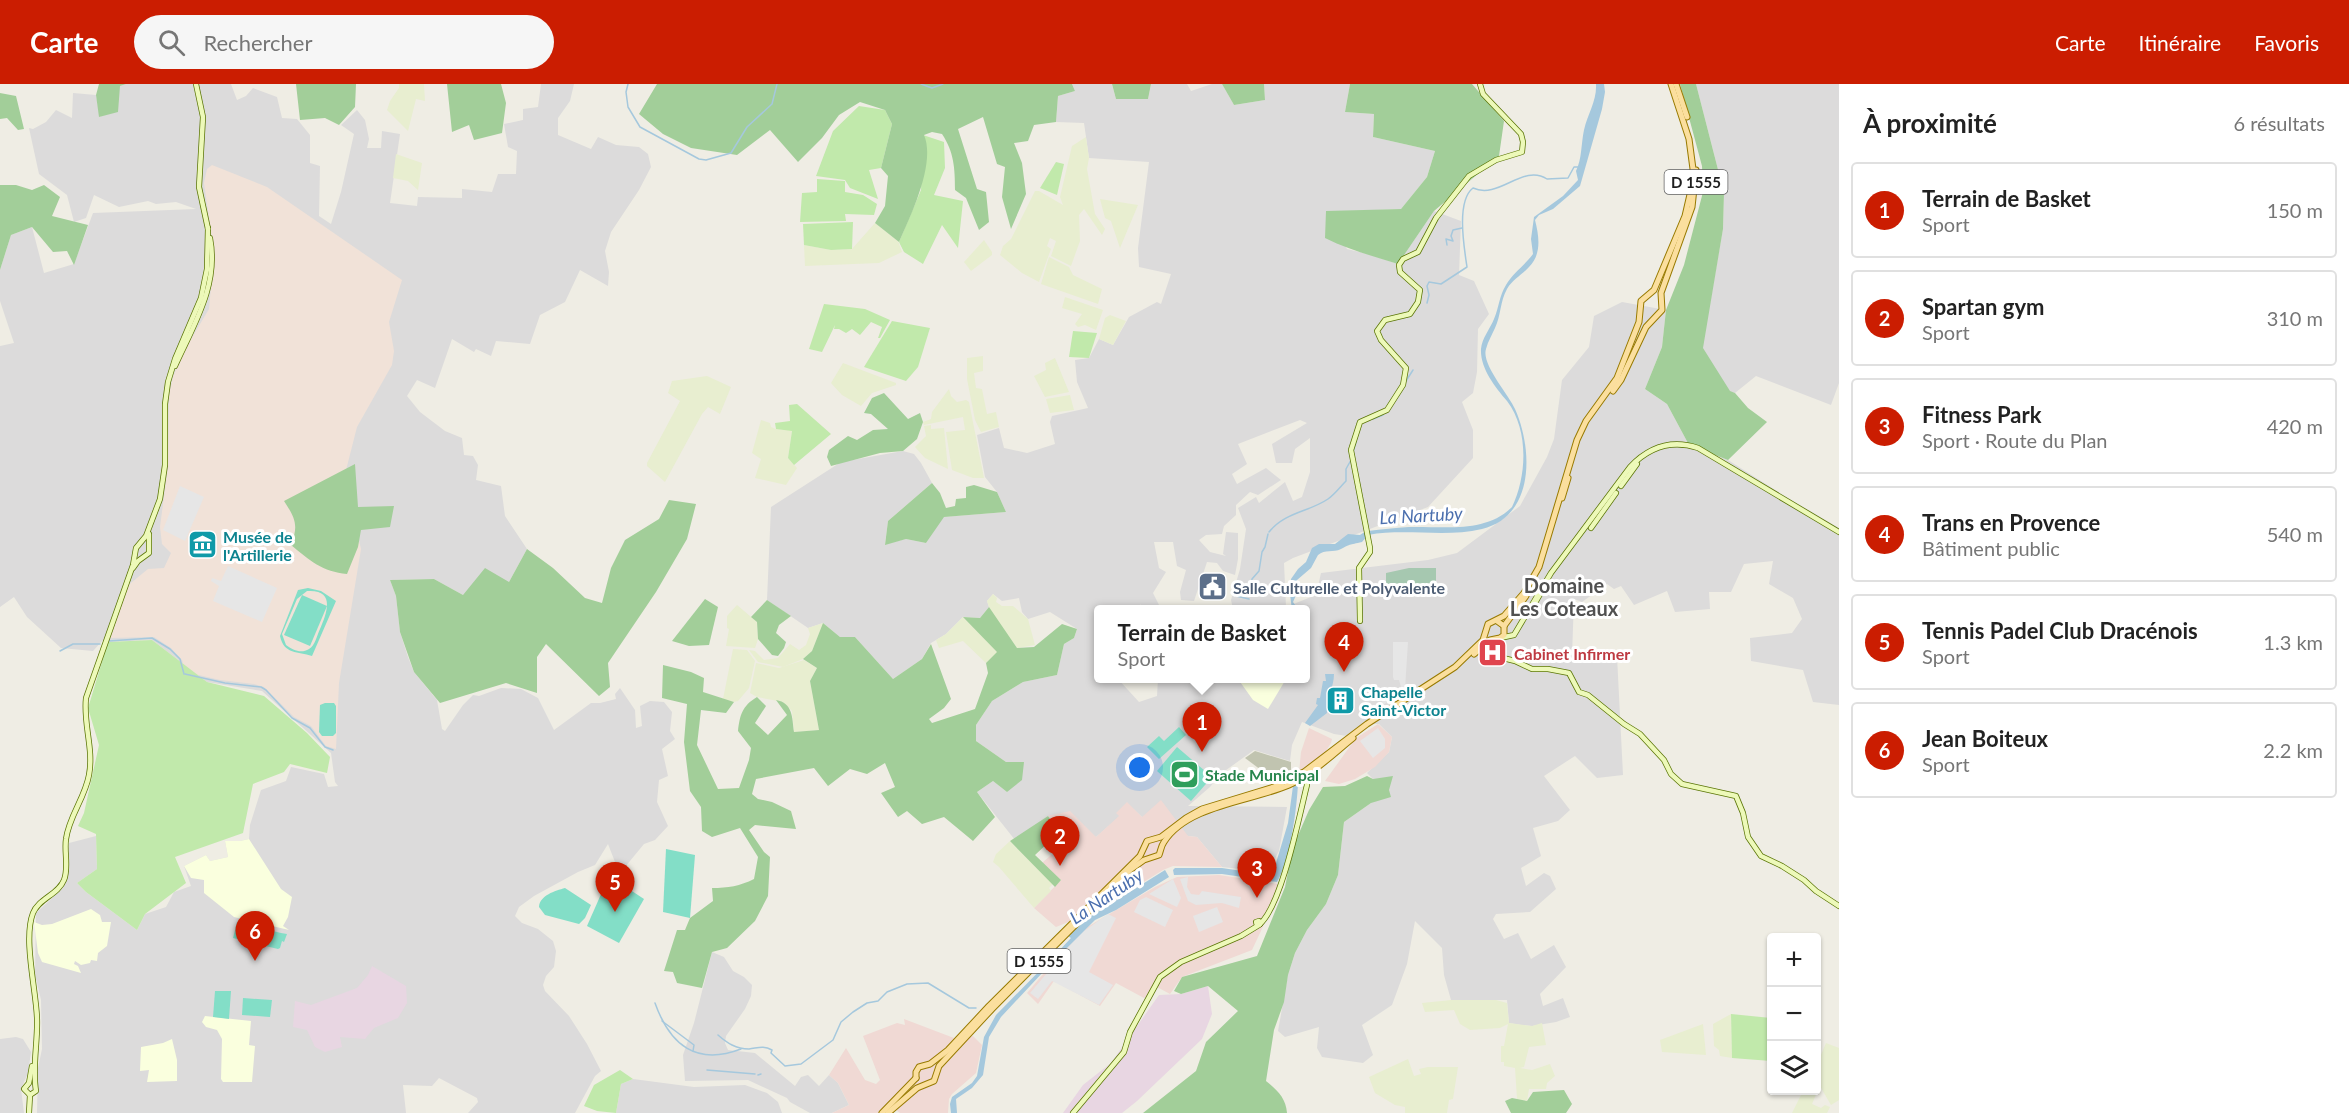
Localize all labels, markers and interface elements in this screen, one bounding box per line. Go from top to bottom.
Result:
search box [134,15,554,69]
text: Carte [30,25,98,59]
icon: search [155,26,188,59]
text: Rechercher [203,29,312,56]
text: Carte [2055,30,2106,55]
text: Itinéraire [2139,30,2221,55]
text: Favoris [2254,30,2319,55]
text: À proximité [1863,107,1997,139]
text: 6 résultats [2234,111,2325,135]
road number: D 1555 [1664,170,1728,194]
text: Terrain de Basket [1922,185,2091,212]
text: 1 [1879,198,1890,222]
text: 150 m [2267,198,2323,222]
text: Sport [1922,212,1970,236]
text: Spartan gym [1922,293,2044,320]
text: 2 [1879,306,1890,330]
text: 310 m [2267,306,2323,330]
text: Sport [1922,320,1970,344]
text: Fitness Park [1922,401,2041,428]
text: 3 [1879,414,1890,438]
text: 420 m [2267,414,2323,438]
text: Sport · Route du Plan [1922,428,2107,452]
water label: La Nartuby [1379,502,1464,528]
text: Trans en Provence [1922,509,2100,536]
text: 4 [1879,522,1890,546]
text: 540 m [2267,522,2323,546]
place label: Musée de l'Artillerie [223,527,293,564]
museum icon: Musée de l'Artillerie [186,529,218,561]
text: Bâtiment public [1922,536,2060,560]
public building icon: Salle Culturelle et Polyvalente [1196,571,1228,603]
district label: Domaine Les Coteaux [1510,573,1619,620]
place label: Salle Culturelle et Polyvalente [1233,578,1445,597]
popup [1094,605,1310,683]
text: Tennis Padel Club Dracénois [1922,617,2198,644]
text: Terrain de Basket [1118,619,1286,646]
pin: 4 [1324,622,1364,672]
text: 5 [1879,630,1890,654]
text: 1.3 km [2263,630,2323,654]
hospital icon: Cabinet Infirmer [1477,637,1509,669]
place label: Cabinet Infirmer [1514,644,1630,663]
text: Sport [1922,644,1970,668]
text: Sport [1118,646,1165,670]
place label: Chapelle Saint-Victor [1361,682,1446,719]
building icon: Chapelle Saint-Victor [1324,684,1356,716]
pin: 1 [1182,702,1222,752]
text: Jean Boiteux [1922,725,2048,752]
text: 6 [1879,738,1890,762]
text: 2.2 km [2263,738,2323,762]
text: Sport [1922,752,1970,776]
your location [1125,753,1154,782]
sports icon: Stade Municipal [1168,758,1200,790]
place label: Stade Municipal [1205,765,1319,784]
pin: 2 [1040,816,1080,866]
pin: 3 [1238,848,1276,898]
pin: 5 [596,862,634,912]
water label: La Nartuby [1065,863,1147,928]
pin: 6 [236,912,274,961]
map controls [1767,933,1821,1095]
button: + [1767,933,1821,987]
road number: D 1555 [1008,949,1070,973]
button: − [1767,987,1821,1041]
button: layers [1767,1041,1821,1095]

